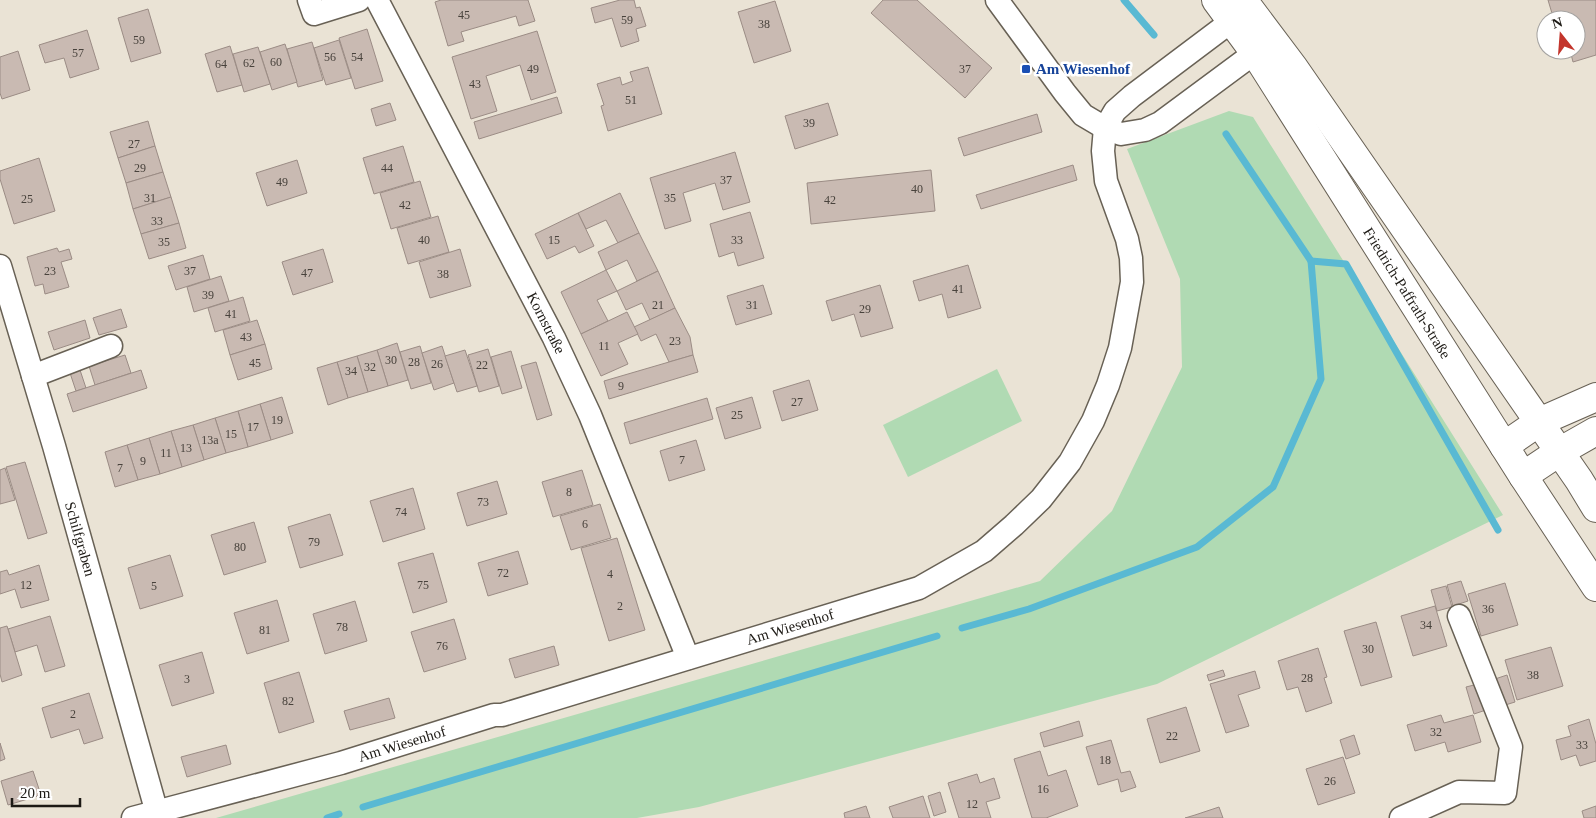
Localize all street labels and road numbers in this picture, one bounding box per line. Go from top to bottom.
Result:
street label: Friedrich-Paffrath-Straße [1360,225,1454,362]
street label: Kornstraße [524,290,568,357]
street label: Schilfgraben [62,500,98,579]
street label: Am Wiesenhof [744,606,836,648]
street label: Am Wiesenhof [356,723,448,765]

